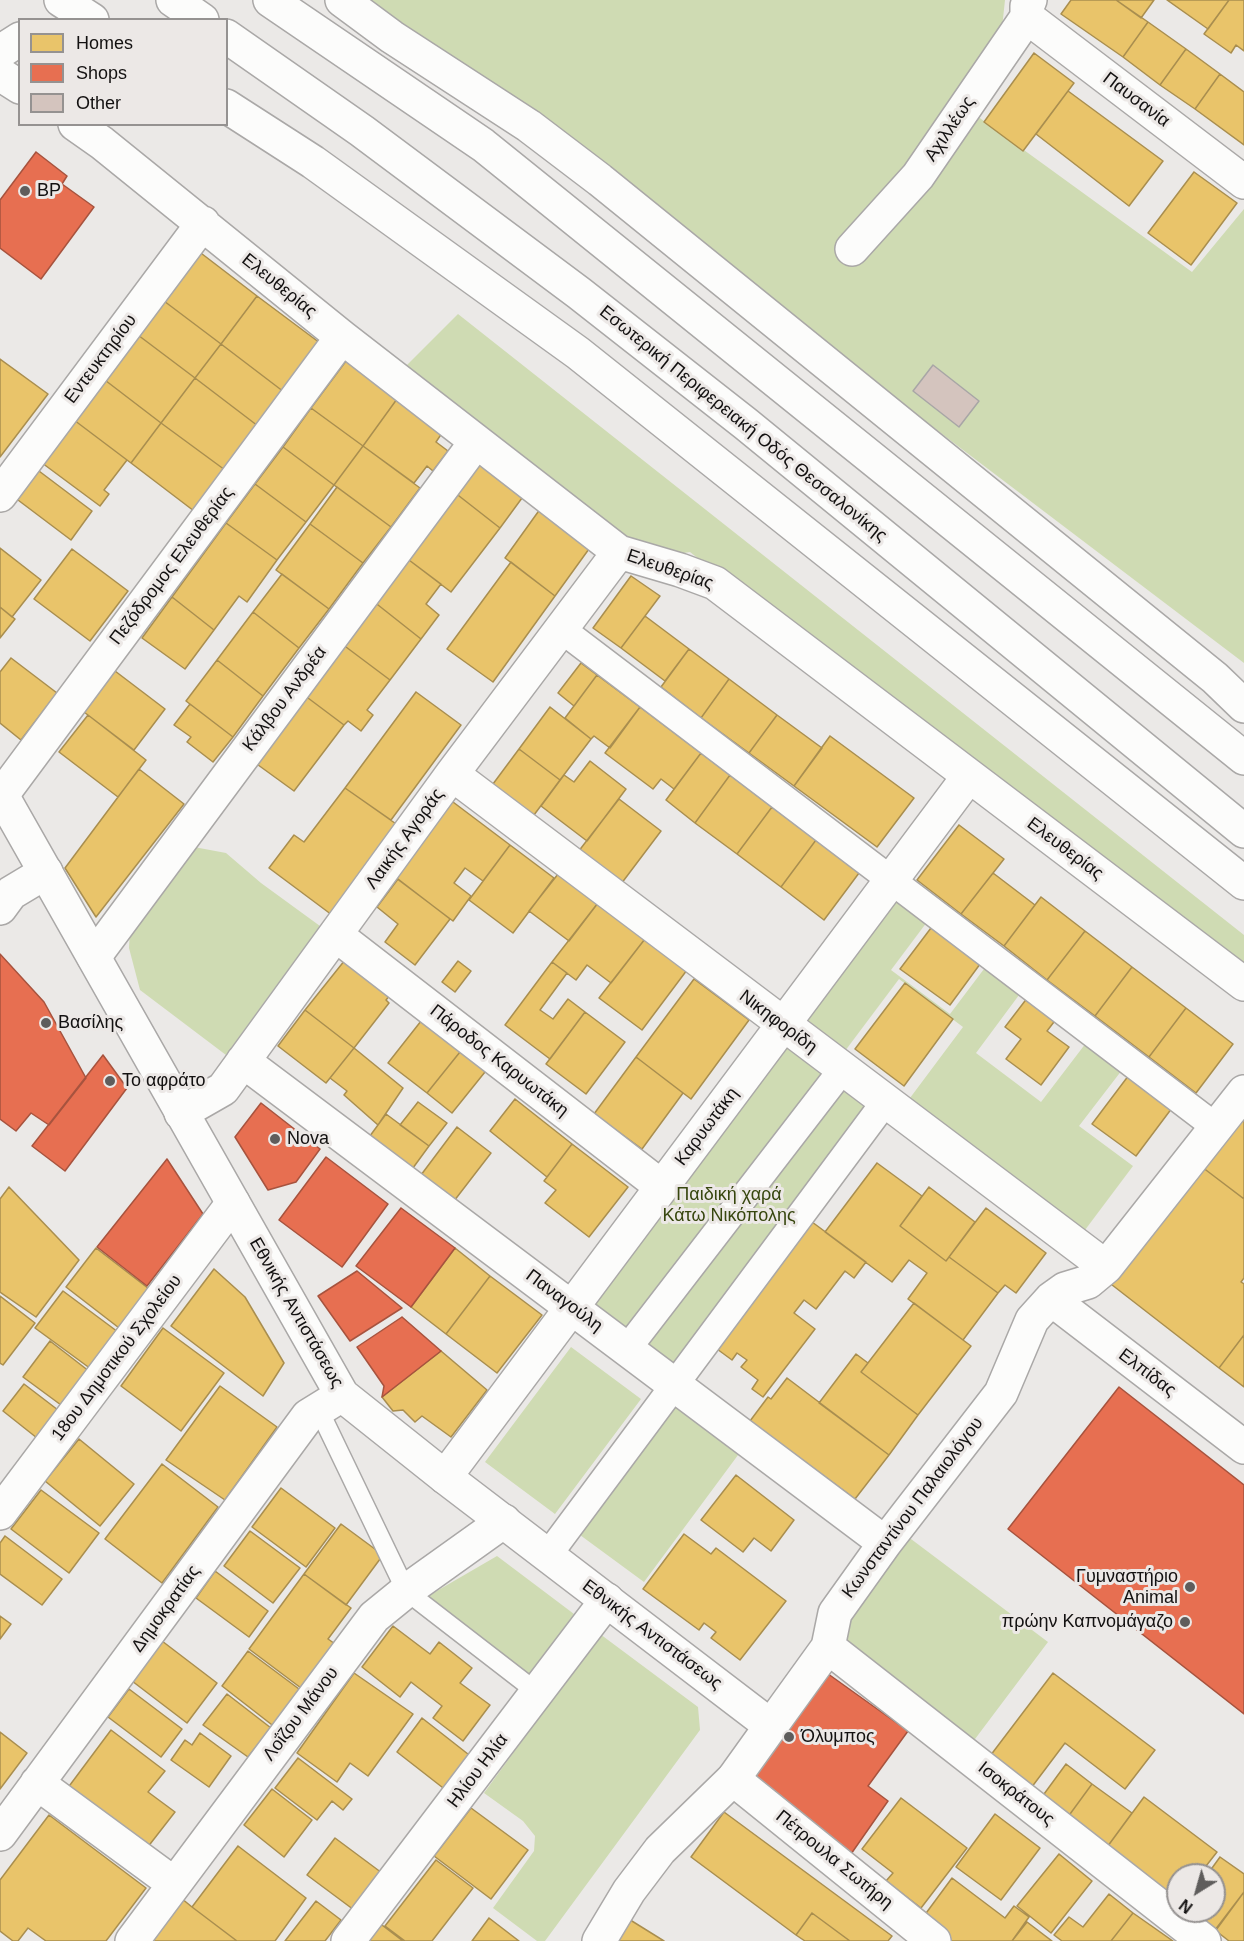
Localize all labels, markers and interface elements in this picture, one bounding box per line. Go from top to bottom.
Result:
legend [18,18,228,126]
text: Homes [76,33,133,53]
text: Shops [76,63,127,83]
street label: Παυσανία [1098,68,1174,132]
street label: Αχιλλέως [920,92,980,166]
text: Other [76,93,121,113]
place label: BP [37,180,61,202]
marker: BP [18,184,32,198]
street label: Ελευθερίας [237,249,321,323]
street label: Εσωτερική Περιφερειακή Οδός Θεσσαλονίκης [595,301,891,547]
street label: Εντευκτηρίου [60,310,142,408]
street label: Πεζόδρομος Ελευθερίας [106,483,238,649]
street label: Ελευθερίας [624,545,716,595]
street label: Κάλβου Ανδρέα [239,642,331,756]
street label: Λαικής Αγοράς [361,784,449,894]
street label: Ελευθερίας [1022,813,1108,885]
street label: Νικηφορίδη [735,986,821,1058]
street label: Πάροδος Καρυωτάκη [425,1000,573,1122]
place label: Βασίλης [58,1012,123,1034]
marker: Βασίλης [39,1016,53,1030]
place label: Το αφράτο [122,1070,206,1092]
marker: Το αφράτο [103,1074,117,1088]
street label: Καρυωτάκη [671,1084,743,1170]
place label: Nova [287,1128,329,1150]
marker: Nova [268,1132,282,1146]
park label: Παιδική χαρά Κάτω Νικόπολης [662,1184,796,1226]
street label: Εθνικής Αντιστάσεως [244,1234,348,1392]
street label: Παναγούλη [521,1265,607,1337]
street label: 18ου Δημοτικού Σχολείου [47,1271,187,1445]
street label: Ελπίδας [1114,1344,1180,1402]
street label: Κωνσταντίνου Παλαιολόγου [838,1413,988,1603]
street label: Δημοκρατίας [127,1561,205,1657]
place label: Γυμναστήριο Animal [1076,1566,1178,1608]
street label: Εθνικής Αντιστάσεως [578,1575,726,1695]
marker: Γυμναστήριο Animal [1183,1580,1197,1594]
place label: πρώην Καπνομάγαζο [1002,1611,1173,1633]
marker: πρώην Καπνομάγαζο [1178,1615,1192,1629]
street label: Λοΐζου Μάνου [259,1663,343,1765]
place label: Όλυμπος [801,1726,875,1748]
street label: Ηλίου Ηλία [443,1730,513,1812]
marker: Όλυμπος [782,1730,796,1744]
street label: Ισοκράτους [973,1757,1059,1831]
street label: Πέτρουλα Σωτήρη [771,1806,897,1914]
north arrow [1166,1863,1226,1923]
text: N [1176,1896,1196,1916]

